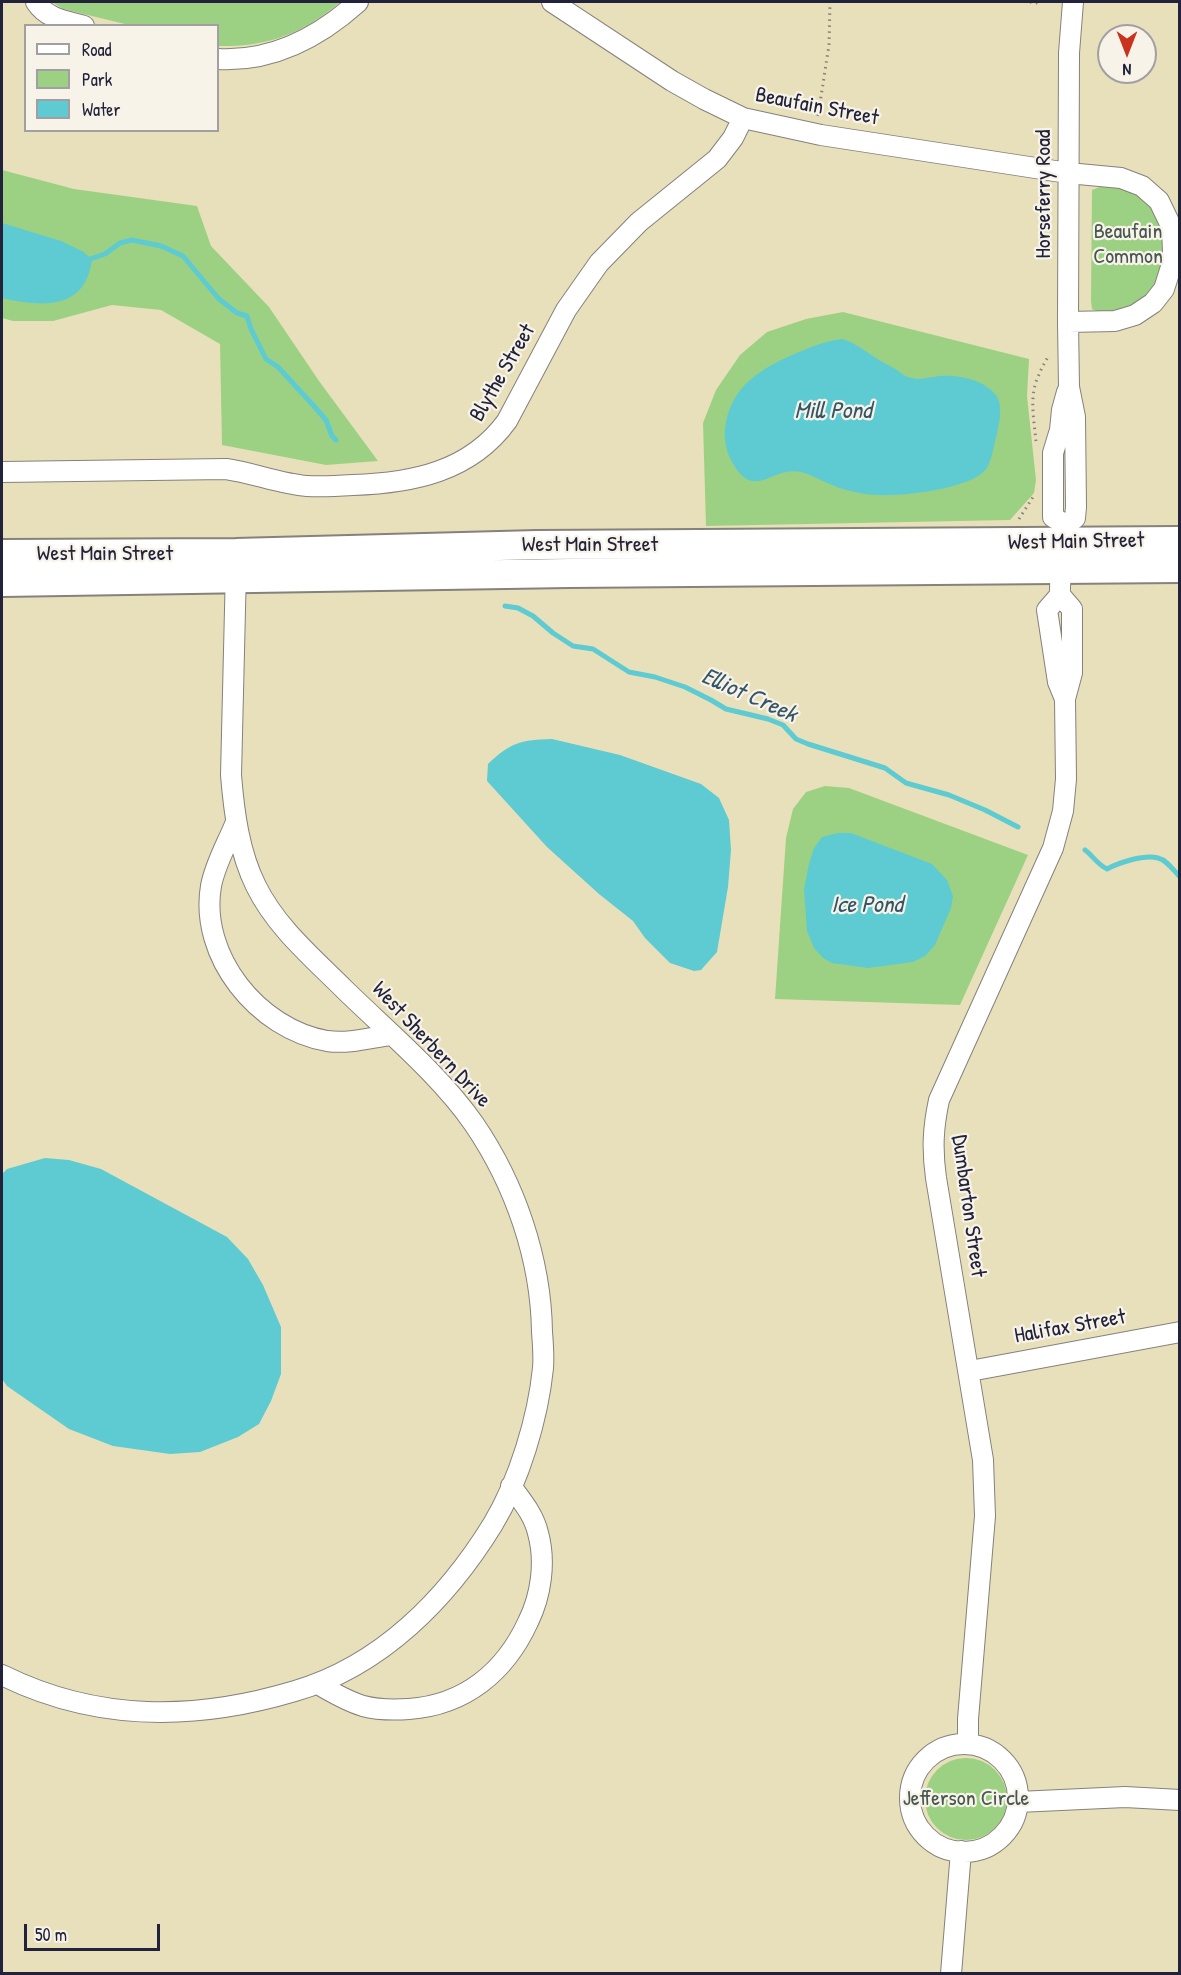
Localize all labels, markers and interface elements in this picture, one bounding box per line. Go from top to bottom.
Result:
legend [24,24,219,132]
north arrow [1097,24,1157,84]
text: Road [82,37,112,62]
text: N [1123,59,1131,81]
text: Park [82,67,112,92]
street label: Beaufain Street [753,82,881,132]
text: Water [82,97,120,122]
street label: Horseferry Road [1031,130,1057,258]
park label: Beaufain Common [1093,219,1163,270]
street label: Blythe Street [465,320,541,426]
water label: Mill Pond [795,398,871,426]
street label: West Main Street [1008,528,1144,556]
street label: West Main Street [522,532,658,558]
street label: West Main Street [37,541,173,567]
water label: Elliot Creek [697,662,801,730]
water label: Ice Pond [831,892,903,920]
street label: West Sherbern Drive [366,977,496,1113]
street label: Dumbarton Street [945,1133,991,1279]
street label: Halifax Street [1012,1304,1128,1350]
park label: Jefferson Circle [903,1786,1029,1812]
scale bar [27,1912,164,1950]
text: 50 m [35,1922,67,1947]

